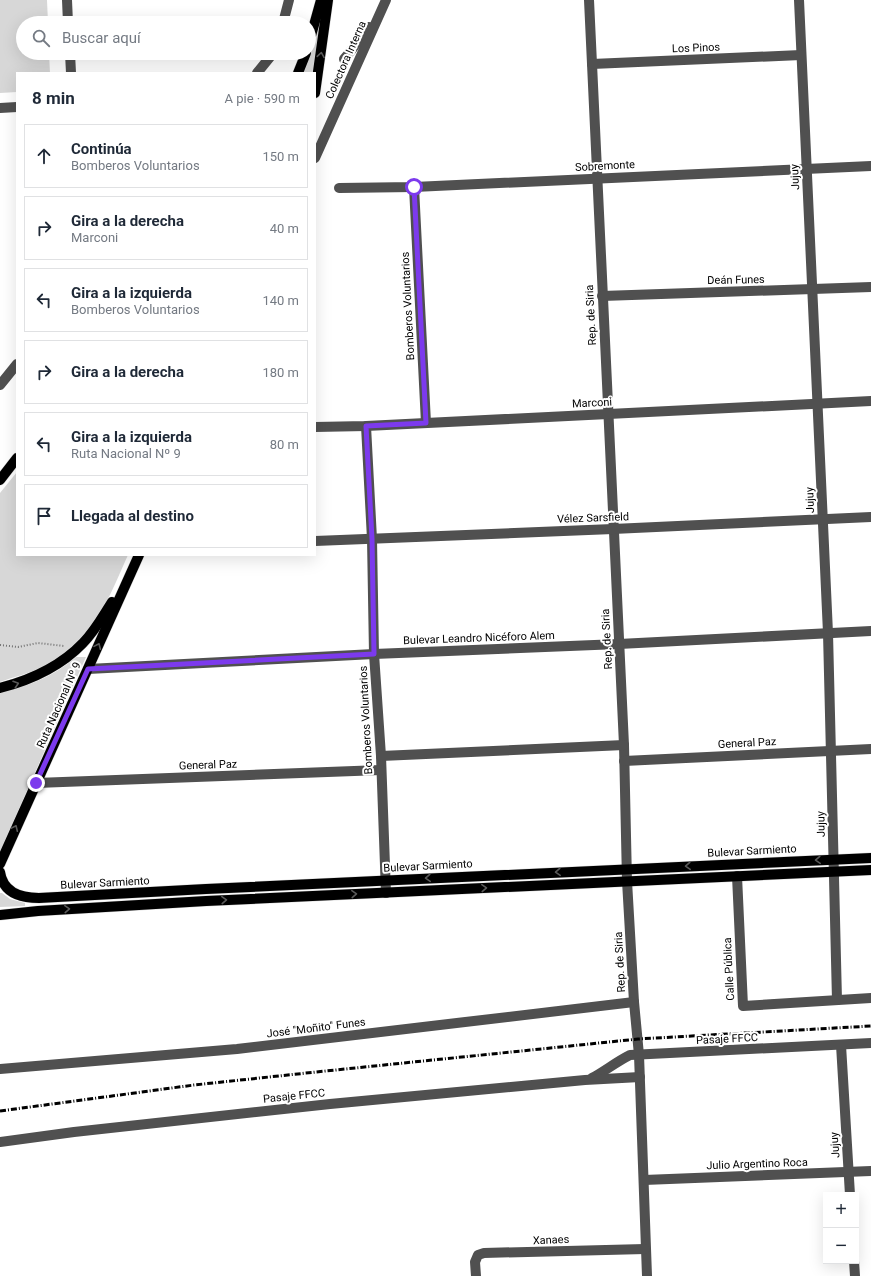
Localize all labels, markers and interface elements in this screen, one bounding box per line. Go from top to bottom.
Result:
search box [16,16,316,60]
street label: Colectora Interna [323,19,369,101]
icon: search [30,27,52,49]
text: Buscar aquí [62,29,141,47]
street label: Los Pinos [672,41,721,55]
one-way arrow [316,52,325,58]
text: 8 min [32,88,75,108]
text: A pie · 590 m [225,91,300,106]
text: Continúa [71,140,132,158]
icon: ahead [33,145,55,167]
text: 150 m [262,149,299,164]
text: Bomberos Voluntarios [71,158,200,173]
street label: Sobremonte [575,158,635,174]
street label: Jujuy [788,163,802,190]
route start [405,178,423,196]
text: Gira a la derecha [71,212,184,230]
icon: right [33,217,55,239]
text: 40 m [270,221,299,236]
text: Marconi [71,230,118,245]
street label: Bomberos Voluntarios [399,251,417,361]
street label: Deán Funes [707,273,765,287]
text: Gira a la izquierda [71,284,192,302]
street label: Rep. de Siria [583,284,599,346]
icon: left [33,289,55,311]
text: 140 m [262,293,299,308]
text: Bomberos Voluntarios [71,302,200,317]
icon: right [33,361,55,383]
text: Gira a la derecha [71,363,184,381]
text: 180 m [262,365,299,380]
street label: Marconi [572,395,612,411]
text: Gira a la izquierda [71,428,192,446]
icon: left [33,433,55,455]
text: 80 m [270,437,299,452]
text: Ruta Nacional Nº 9 [71,446,181,461]
street label: Jujuy [803,486,817,513]
icon: arrive [33,505,55,527]
text: Llegada al destino [71,507,194,525]
street label: Vélez Sarsfield [557,510,629,526]
street label: Rep. de Siria [599,608,615,670]
street label: Bulevar Leandro Nicéforo Alem [403,629,555,647]
one-way arrow [93,643,101,651]
street label: Ruta Nacional Nº 9 [34,660,84,750]
street label: Bomberos Voluntarios [357,665,375,775]
one-way arrow [12,680,19,688]
street label: General Paz [717,735,777,751]
street label: General Paz [179,757,238,773]
route end [27,774,45,792]
street label: Jujuy [814,810,828,837]
one-way arrow [11,825,19,832]
street label: Bulevar Sarmiento [707,842,797,860]
one-way arrow [815,856,821,865]
street label: Bulevar Sarmiento [383,857,473,875]
one-way arrow [685,862,691,870]
one-way arrow [555,868,561,876]
street label: Bulevar Sarmiento [60,874,150,892]
one-way arrow [425,874,431,883]
one-way arrow [481,884,487,892]
one-way arrow [351,890,357,899]
one-way arrow [221,896,227,905]
one-way arrow [64,905,70,914]
street label: Rep. de Siria [612,931,628,993]
street label: Calle Pública [721,937,737,1001]
street label: José "Moñito" Funes [266,1015,367,1041]
street label: Pasaje FFCC [696,1031,758,1047]
street label: Pasaje FFCC [262,1086,326,1106]
street label: Jujuy [828,1131,842,1158]
street label: Julio Argentino Roca [706,1156,808,1172]
map controls [823,1192,859,1264]
button: + [823,1192,859,1228]
button: − [823,1228,859,1264]
street label: Xanaes [533,1233,570,1247]

